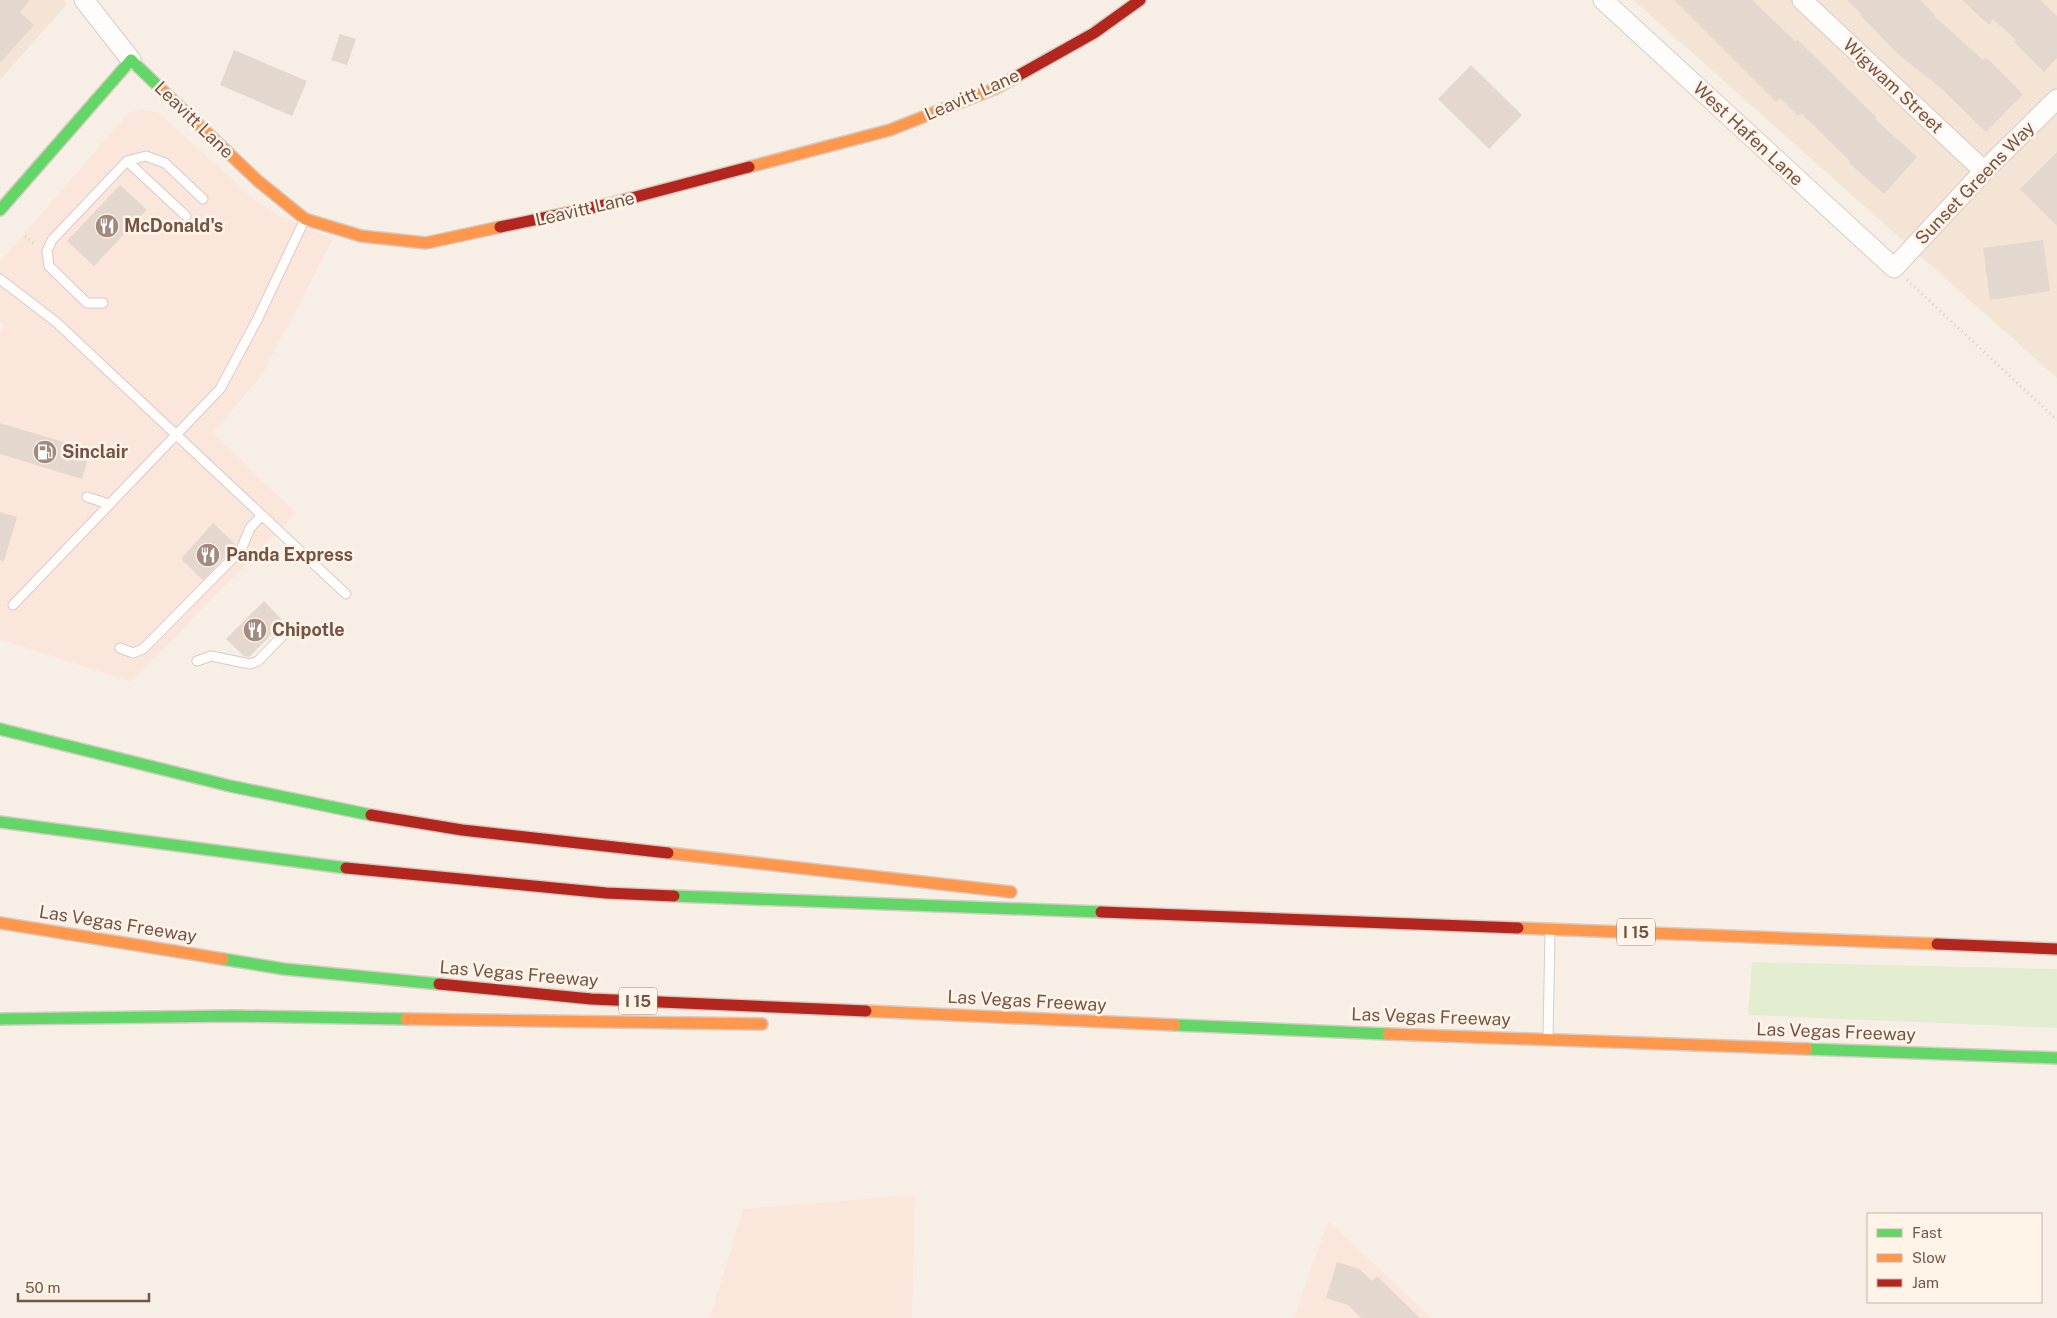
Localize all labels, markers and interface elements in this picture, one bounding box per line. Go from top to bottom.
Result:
street label: Wigwam Street [1839,34,1948,137]
street label: Leavitt Lane [921,64,1022,125]
street label: Leavitt Lane [151,77,238,162]
street label: West Hafen Lane [1689,77,1808,190]
street label: Sunset Greens Way [1911,117,2039,248]
street label: Leavitt Lane [533,187,637,230]
restaurant icon: McDonald's [94,213,120,239]
place label: McDonald's [124,215,223,236]
fuel station icon: Sinclair [32,439,58,465]
place label: Sinclair [62,441,129,462]
restaurant icon: Panda Express [195,542,221,568]
place label: Panda Express [226,544,353,565]
restaurant icon: Chipotle [242,617,268,643]
place label: Chipotle [272,619,345,640]
street label: Las Vegas Freeway [38,901,199,946]
road number: I 15 [1617,919,1655,946]
street label: Las Vegas Freeway [439,956,600,991]
street label: Las Vegas Freeway [947,986,1108,1015]
road number: I 15 [619,988,657,1014]
street label: Las Vegas Freeway [1351,1003,1511,1030]
street label: Las Vegas Freeway [1756,1018,1916,1045]
legend [1867,1213,2042,1303]
text: Fast [1912,1224,1942,1241]
text: Slow [1912,1249,1947,1266]
scale bar [18,1270,149,1302]
text: Jam [1912,1274,1939,1291]
text: 50 m [25,1279,60,1296]

